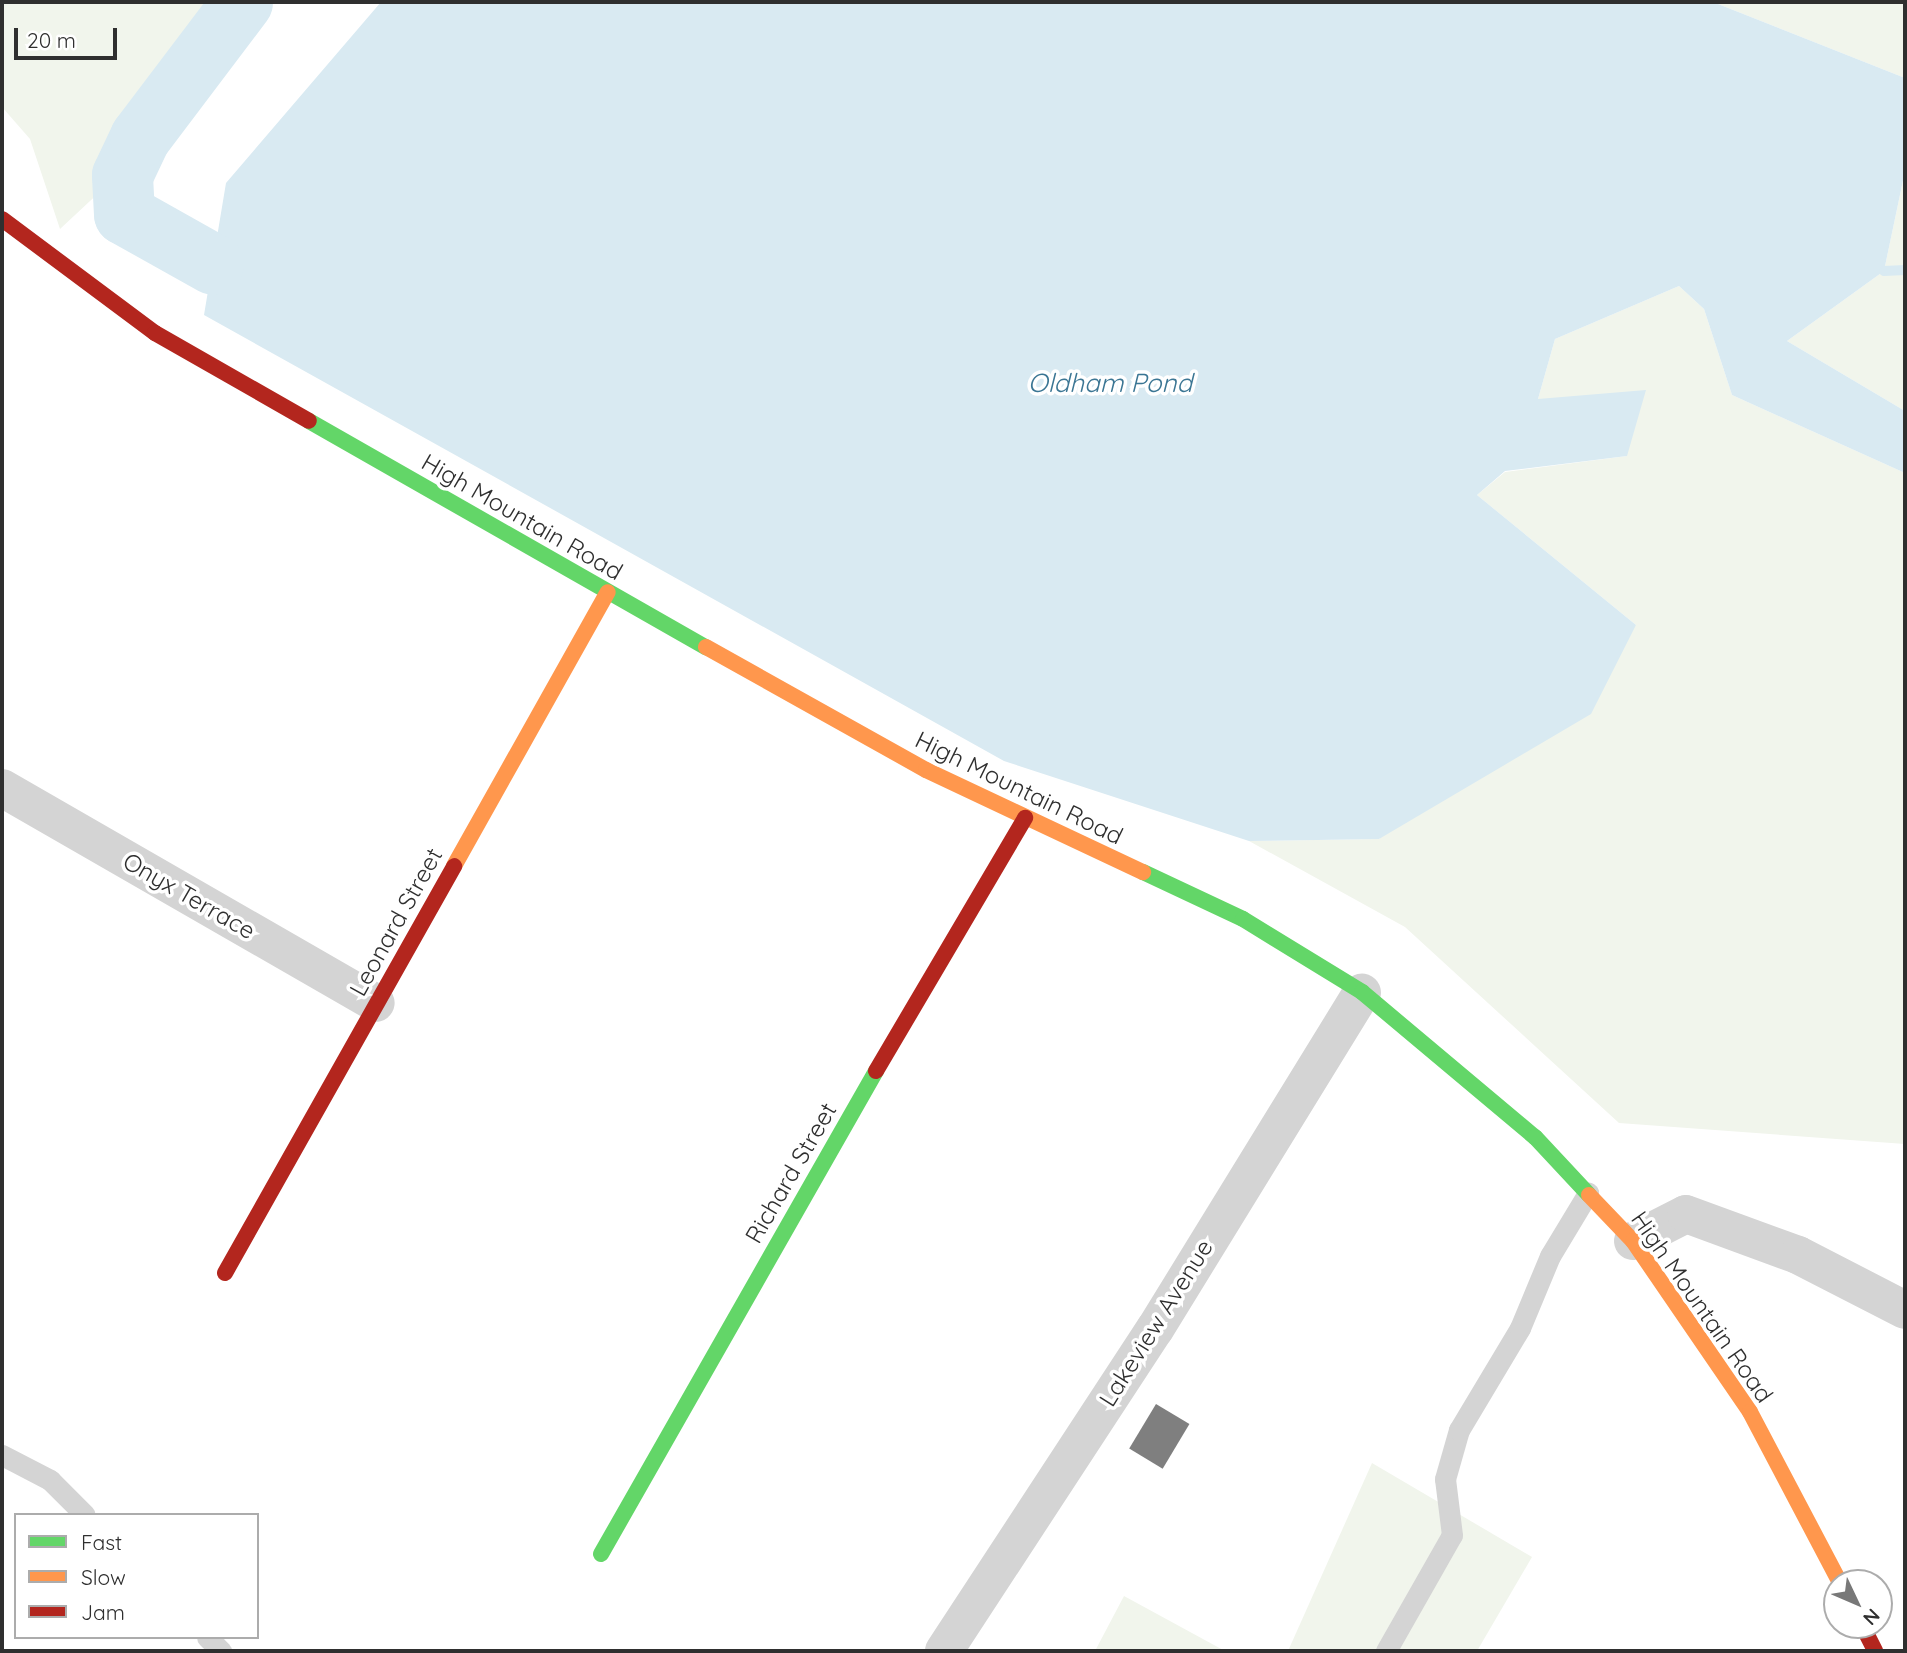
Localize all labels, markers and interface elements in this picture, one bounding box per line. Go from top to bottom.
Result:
scale bar [18,14,121,58]
text: 20 m [27,27,76,53]
water label: Oldham Pond [1028,367,1192,399]
street label: High Mountain Road [416,448,628,586]
street label: High Mountain Road [911,725,1127,851]
street label: Leonard Street [343,843,449,1001]
street label: Onyx Terrace [118,847,260,945]
street label: Richard Street [739,1098,843,1248]
street label: High Mountain Road [1625,1206,1779,1408]
street label: Lakeview Avenue [1093,1234,1219,1412]
legend [14,1513,259,1639]
text: Fast [81,1529,122,1555]
text: Slow [81,1564,126,1590]
north arrow [1823,1569,1893,1639]
text: Jam [81,1599,125,1625]
text: N [1858,1604,1885,1631]

